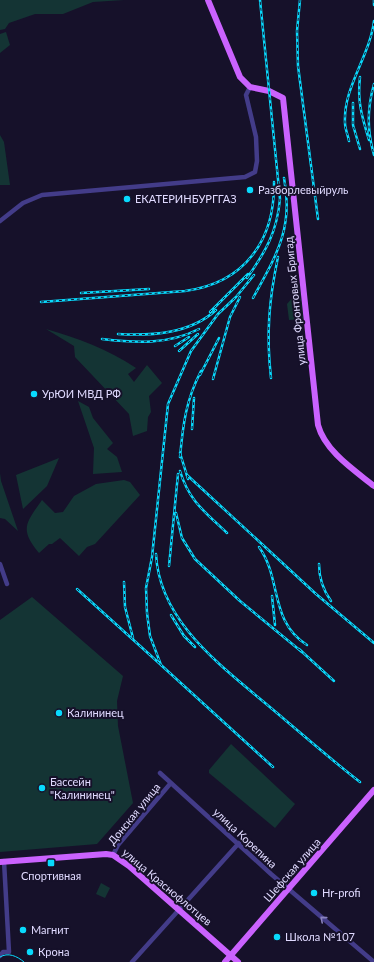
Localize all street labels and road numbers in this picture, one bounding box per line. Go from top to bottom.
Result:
street label: улица Фронтовых Бригад [281,236,308,366]
street label: Донская улица [105,780,162,847]
street label: улица Корепина [211,805,280,870]
street label: Шефская улица [260,835,323,904]
street label: улица Краснофлотцев [120,845,215,928]

